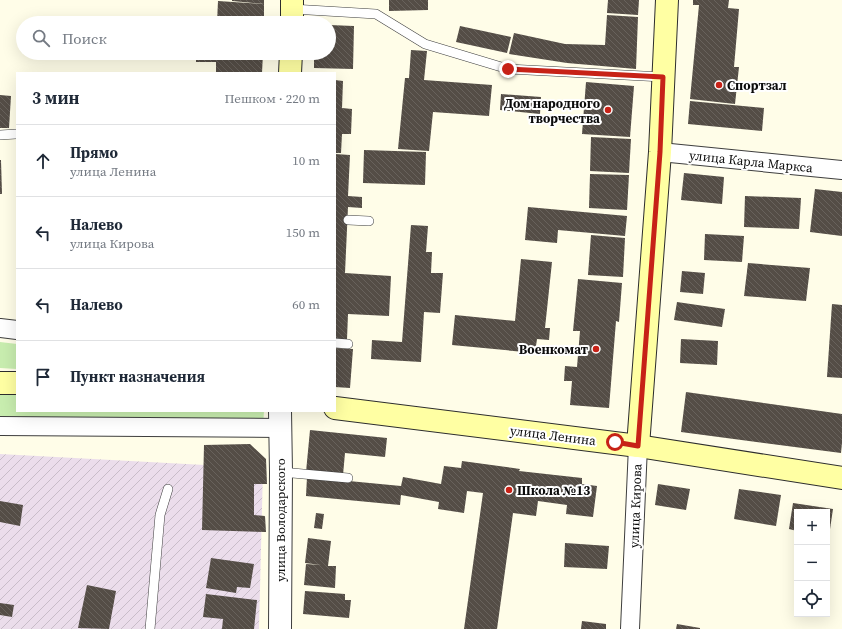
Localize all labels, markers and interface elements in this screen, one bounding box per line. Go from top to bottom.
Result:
search box [16,16,336,60]
icon: search [30,27,52,49]
text: Поиск [62,28,107,49]
route end [499,60,517,78]
place label: Спортзал [727,77,787,94]
marker: Спортзал [714,80,724,90]
text: 3 мин [32,86,80,110]
text: Пешком · 220 m [225,90,320,107]
place label: Дом народного творчества [504,95,600,127]
marker: Дом народного творчества [603,105,613,115]
text: Прямо [70,142,118,163]
street label: улица Карла Маркса [688,147,814,176]
icon: ahead [32,150,54,172]
text: 10 m [292,152,320,169]
text: улица Ленина [70,163,156,180]
text: Налево [70,214,123,235]
icon: left [32,222,54,244]
text: 150 m [286,224,320,241]
text: улица Кирова [70,235,154,252]
icon: left [32,294,54,316]
text: Налево [70,294,123,315]
text: 60 m [292,296,320,313]
place label: Военкомат [519,341,588,358]
marker: Военкомат [591,344,601,354]
icon: arrive [32,366,54,388]
text: Пункт назначения [70,366,205,387]
street label: улица Ленина [509,422,597,449]
route start [606,433,624,451]
street label: улица Володарского [272,458,289,582]
street label: улица Кирова [626,463,645,548]
place label: Школа №13 [517,482,590,499]
marker: Школа №13 [504,485,514,495]
map controls [794,509,830,617]
button: + [794,509,830,545]
button: − [794,545,830,581]
button: locate [794,581,830,617]

